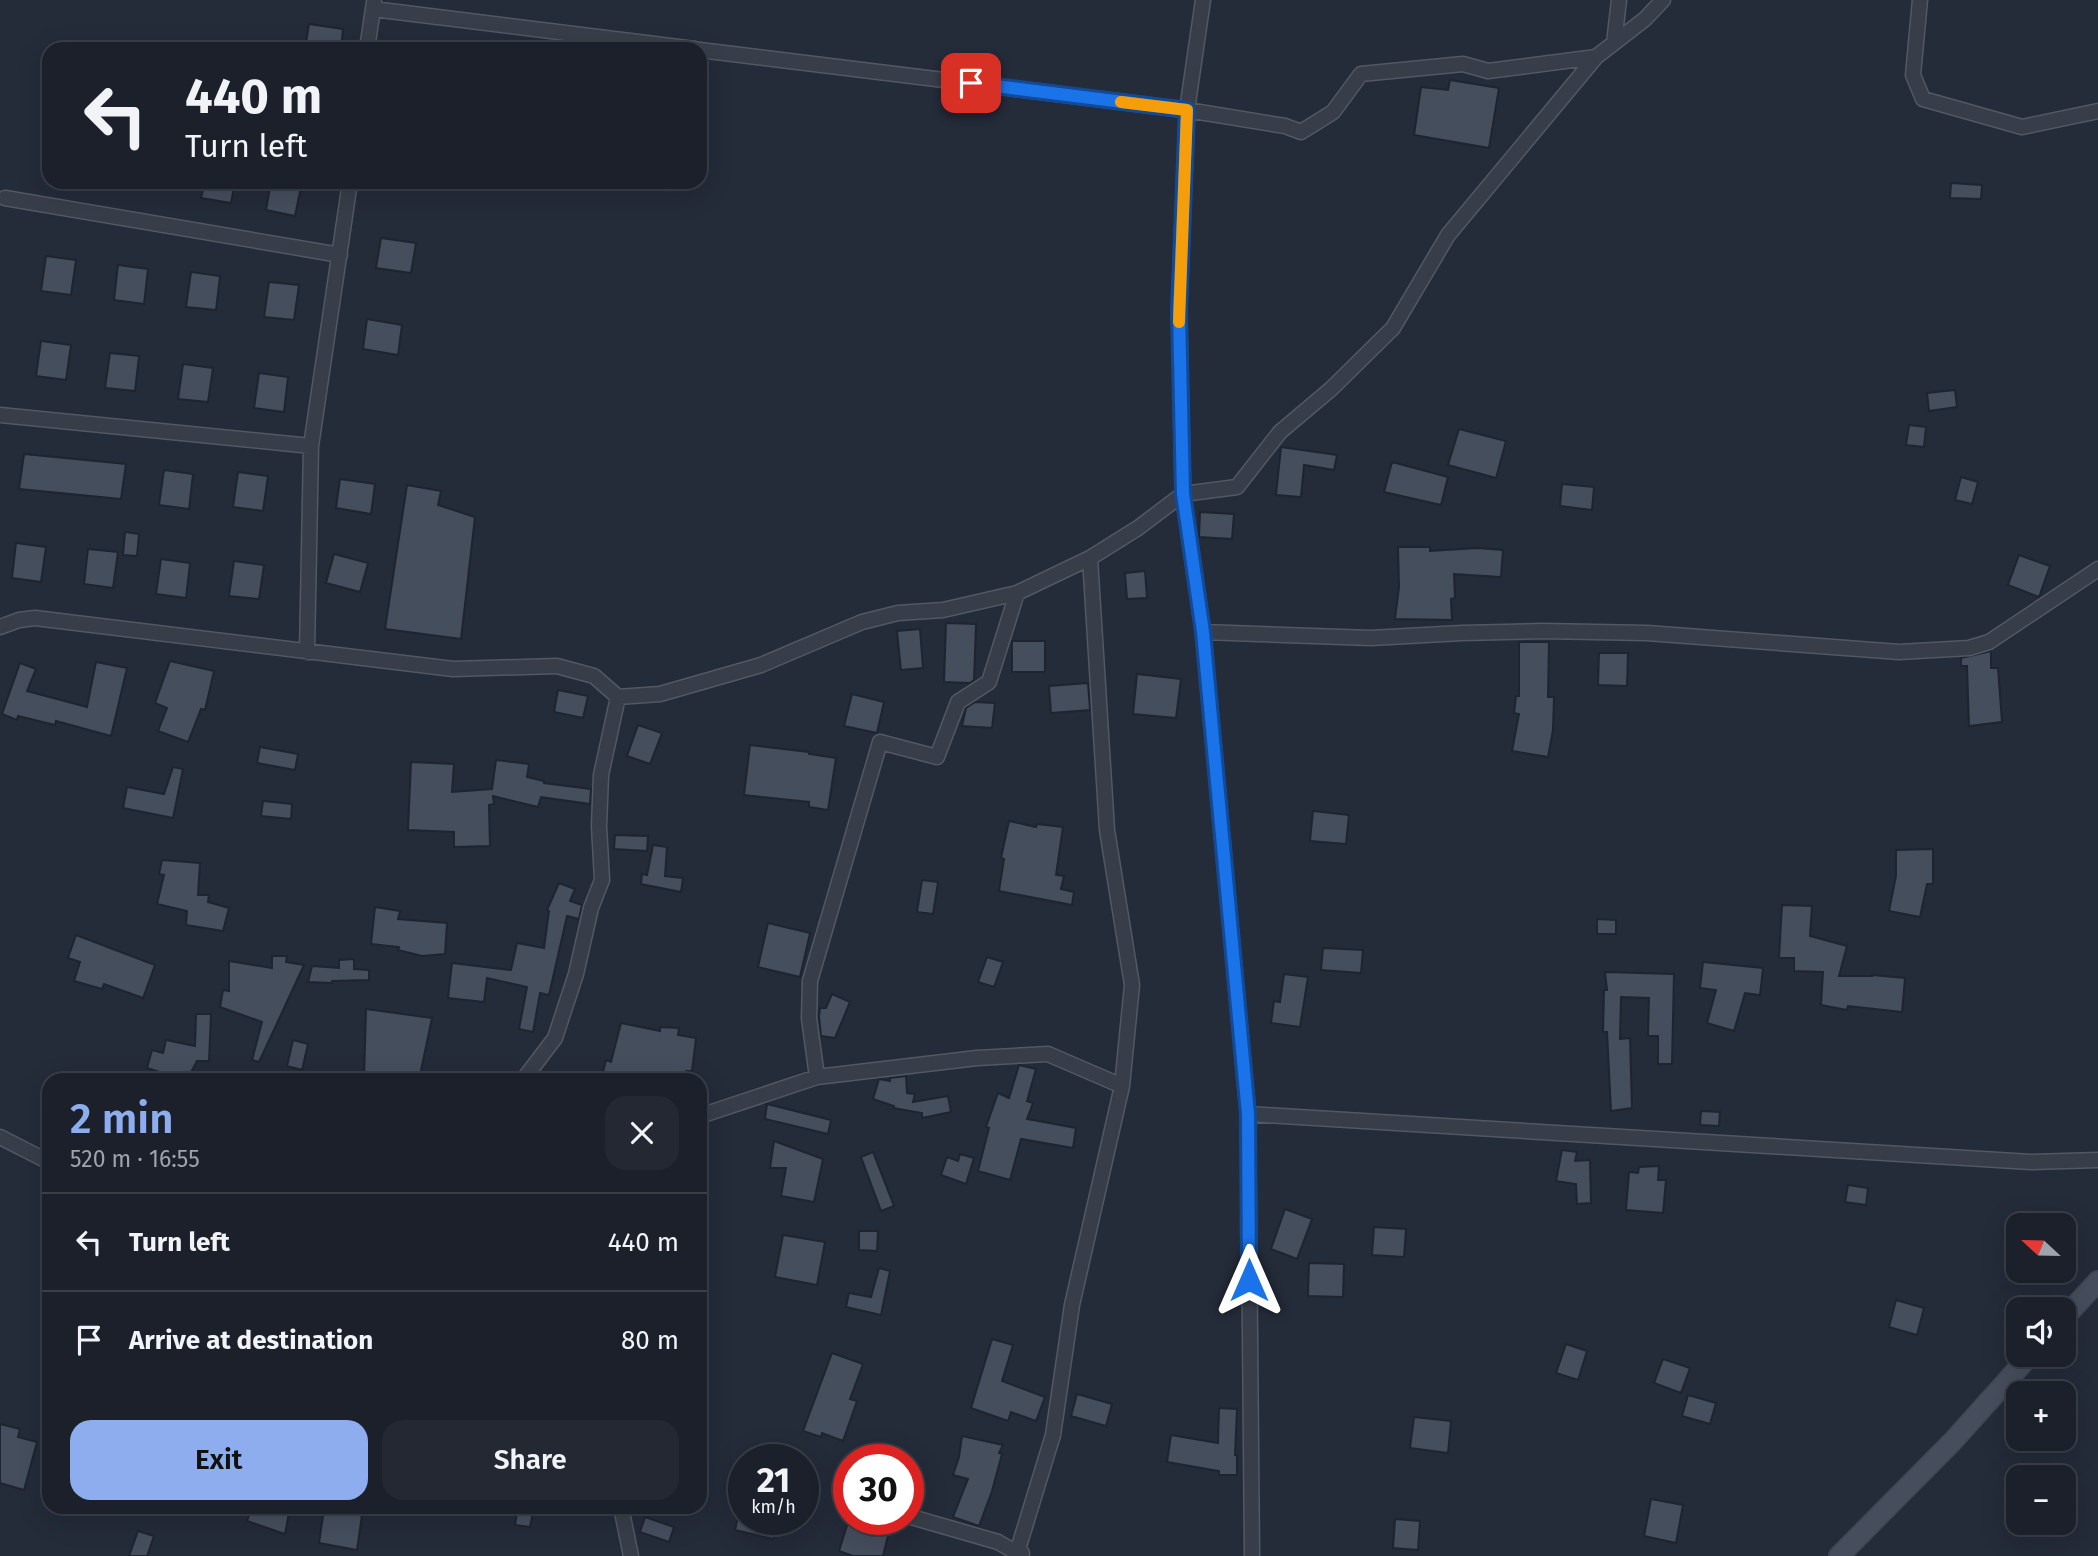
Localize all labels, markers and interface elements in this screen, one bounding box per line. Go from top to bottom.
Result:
pin [941,53,1001,113]
icon: arrive [952,64,990,102]
text: 440 m [185,67,322,126]
icon: left [70,70,161,161]
text: Turn left [185,127,307,165]
text: 2 min [70,1094,174,1144]
button: close [605,1096,679,1170]
text: 520 m · 16:55 [70,1145,200,1173]
north arrow [2006,1213,2076,1283]
map controls [2006,1213,2076,1535]
icon: left [70,1223,108,1261]
text: Turn left [129,1227,230,1258]
text: 440 m [608,1227,679,1258]
position arrow [1212,1243,1286,1317]
button: sound [2006,1297,2076,1367]
icon: arrive [70,1321,108,1359]
text: Arrive at destination [129,1325,373,1356]
text: 80 m [621,1325,679,1356]
button: + [2006,1381,2076,1451]
button: Exit [70,1420,368,1500]
button: Share [382,1420,679,1500]
speed limit sign: 30 [833,1444,924,1535]
text: 21 [757,1459,790,1501]
button: − [2006,1465,2076,1535]
text: km/h [751,1496,796,1518]

